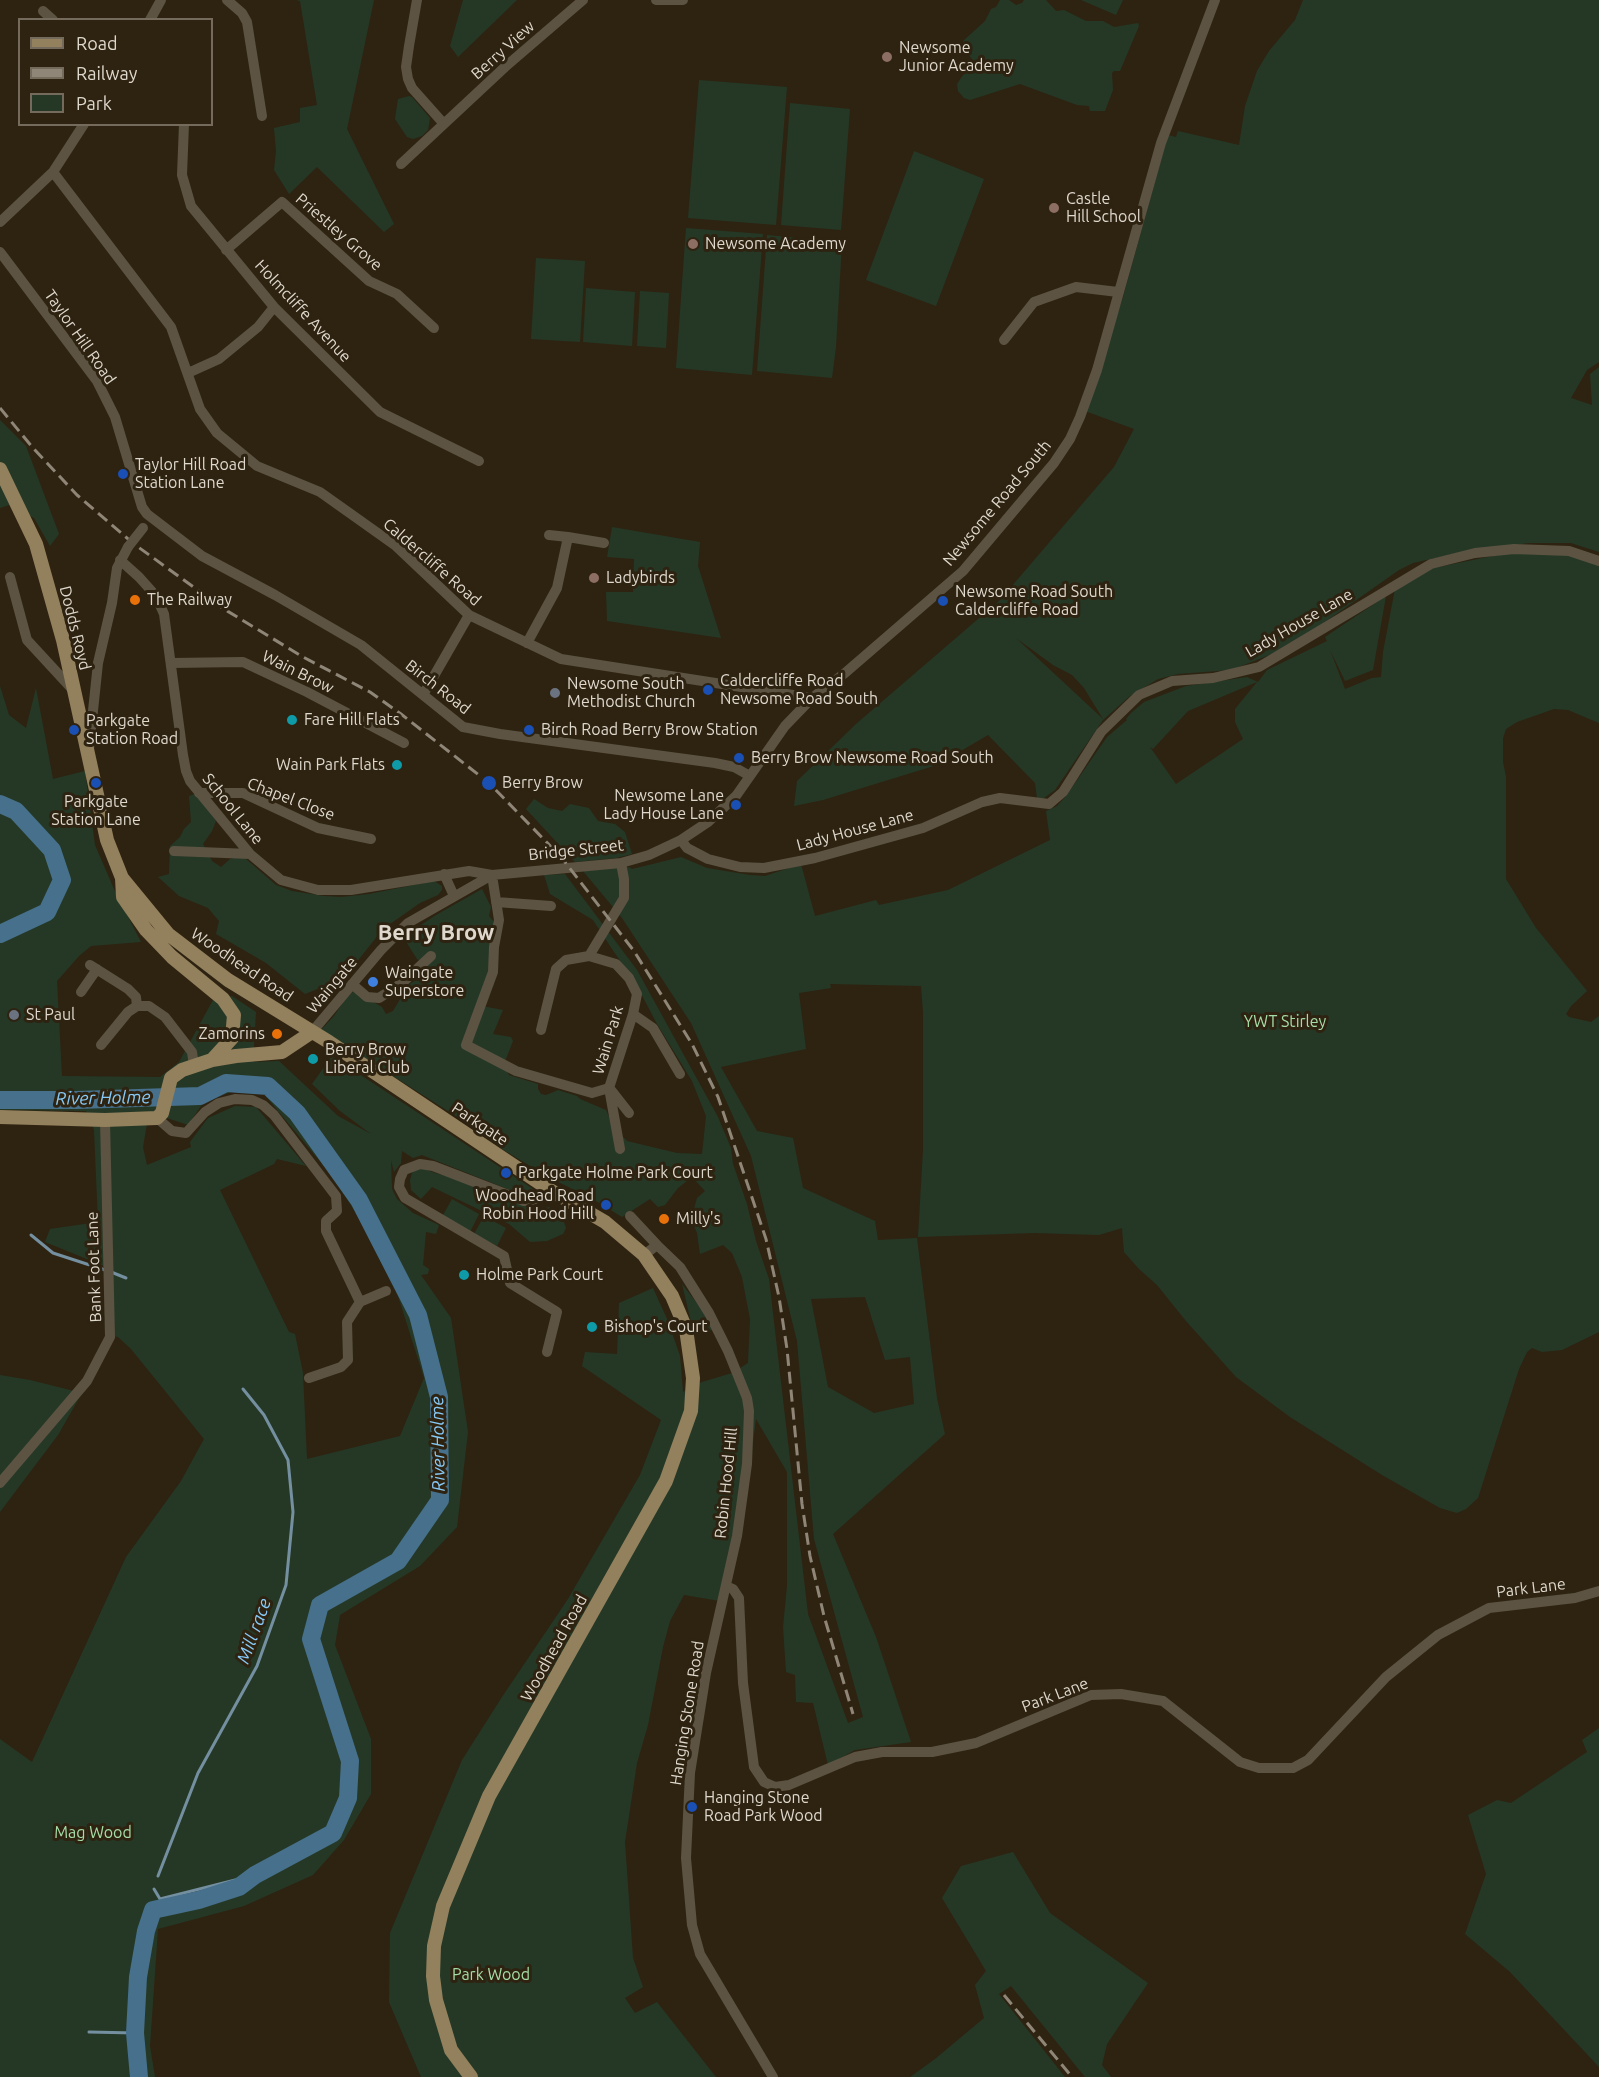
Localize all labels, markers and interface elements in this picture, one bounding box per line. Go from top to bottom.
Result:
street label: Berry View [467,17,539,83]
legend [18,18,213,126]
text: Road [76,33,118,53]
place label: Newsome Junior Academy [899,38,1014,76]
marker: Newsome Junior Academy [880,50,894,64]
text: Railway [76,63,137,83]
text: Park [76,93,112,113]
street label: Priestley Grove [292,189,386,275]
place label: Castle Hill School [1066,189,1141,227]
marker: Castle Hill School [1047,201,1061,215]
place label: Newsome Academy [705,234,846,254]
marker: Newsome Academy [686,237,700,251]
street label: Holmcliffe Avenue [251,256,355,366]
street label: Taylor Hill Road [40,286,120,388]
street label: Newsome Road South [939,436,1055,570]
place label: Taylor Hill Road Station Lane [135,455,246,493]
marker: Taylor Hill Road Station Lane [116,467,130,481]
street label: Caldercliffe Road [379,514,485,610]
place label: Ladybirds [606,568,675,588]
marker: Ladybirds [587,571,601,585]
place label: Newsome Road South Caldercliffe Road [955,582,1113,620]
street label: Dodds Royd [55,584,95,672]
street label: Lady House Lane [1242,585,1356,661]
place label: The Railway [147,590,232,610]
marker: The Railway [128,593,142,607]
marker: Newsome Road South Caldercliffe Road [936,594,950,608]
street label: Wain Brow [259,646,337,698]
street label: Birch Road [402,656,474,718]
place label: Caldercliffe Road Newsome Road South [720,671,878,709]
place label: Newsome South Methodist Church [567,674,695,712]
marker: Caldercliffe Road Newsome Road South [701,683,715,697]
marker: Newsome South Methodist Church [548,686,562,700]
place label: Fare Hill Flats [304,710,400,730]
place label: Parkgate Station Road [86,711,178,749]
marker: Fare Hill Flats [285,713,299,727]
place label: Birch Road Berry Brow Station [541,720,758,740]
marker: Parkgate Station Road [67,723,81,737]
marker: Birch Road Berry Brow Station [522,723,536,737]
place label: Berry Brow Newsome Road South [751,748,994,768]
marker: Berry Brow Newsome Road South [732,751,746,765]
place label: Wain Park Flats [276,755,385,775]
marker: Wain Park Flats [390,758,404,772]
street label: School Lane [199,770,267,848]
street label: Chapel Close [244,773,338,825]
place label: Berry Brow [502,773,583,793]
marker: Berry Brow [480,774,498,792]
marker: Parkgate Station Lane [89,776,103,790]
place label: Newsome Lane Lady House Lane [603,786,724,824]
place label: Parkgate Station Lane [51,792,141,830]
marker: Newsome Lane Lady House Lane [729,798,743,812]
street label: Lady House Lane [794,805,916,855]
street label: Bridge Street [527,835,625,865]
district label: Berry Brow [378,920,494,946]
street label: Woodhead Road [187,924,297,1006]
street label: Waingate [303,953,361,1017]
place label: Waingate Superstore [385,963,464,1001]
marker: Waingate Superstore [366,975,380,989]
street label: Wain Park [588,1003,628,1077]
place label: St Paul [26,1005,75,1025]
marker: St Paul [7,1008,21,1022]
park label: YWT Stirley [1244,1012,1326,1032]
place label: Zamorins [199,1024,265,1044]
marker: Zamorins [270,1027,284,1041]
place label: Berry Brow Liberal Club [325,1040,410,1078]
marker: Berry Brow Liberal Club [306,1052,320,1066]
water label: River Holme [55,1086,151,1110]
street label: Parkgate [448,1098,512,1150]
place label: Parkgate Holme Park Court [518,1163,713,1183]
marker: Parkgate Holme Park Court [499,1166,513,1180]
place label: Woodhead Road Robin Hood Hill [475,1186,594,1224]
marker: Woodhead Road Robin Hood Hill [599,1198,613,1212]
place label: Milly's [676,1209,721,1229]
street label: Bank Foot Lane [82,1211,106,1323]
marker: Milly's [657,1212,671,1226]
place label: Holme Park Court [476,1265,603,1285]
marker: Holme Park Court [457,1268,471,1282]
place label: Bishop's Court [604,1317,708,1337]
marker: Bishop's Court [585,1320,599,1334]
water label: River Holme [426,1396,450,1492]
street label: Robin Hood Hill [711,1426,741,1540]
street label: Park Lane [1495,1574,1567,1602]
street label: Woodhead Road [517,1591,591,1705]
water label: Mill race [232,1595,276,1667]
street label: Hanging Stone Road [666,1639,708,1787]
street label: Park Lane [1019,1674,1091,1716]
place label: Hanging Stone Road Park Wood [704,1788,823,1826]
marker: Hanging Stone Road Park Wood [685,1800,699,1814]
park label: Mag Wood [54,1823,132,1843]
park label: Park Wood [452,1965,530,1985]

